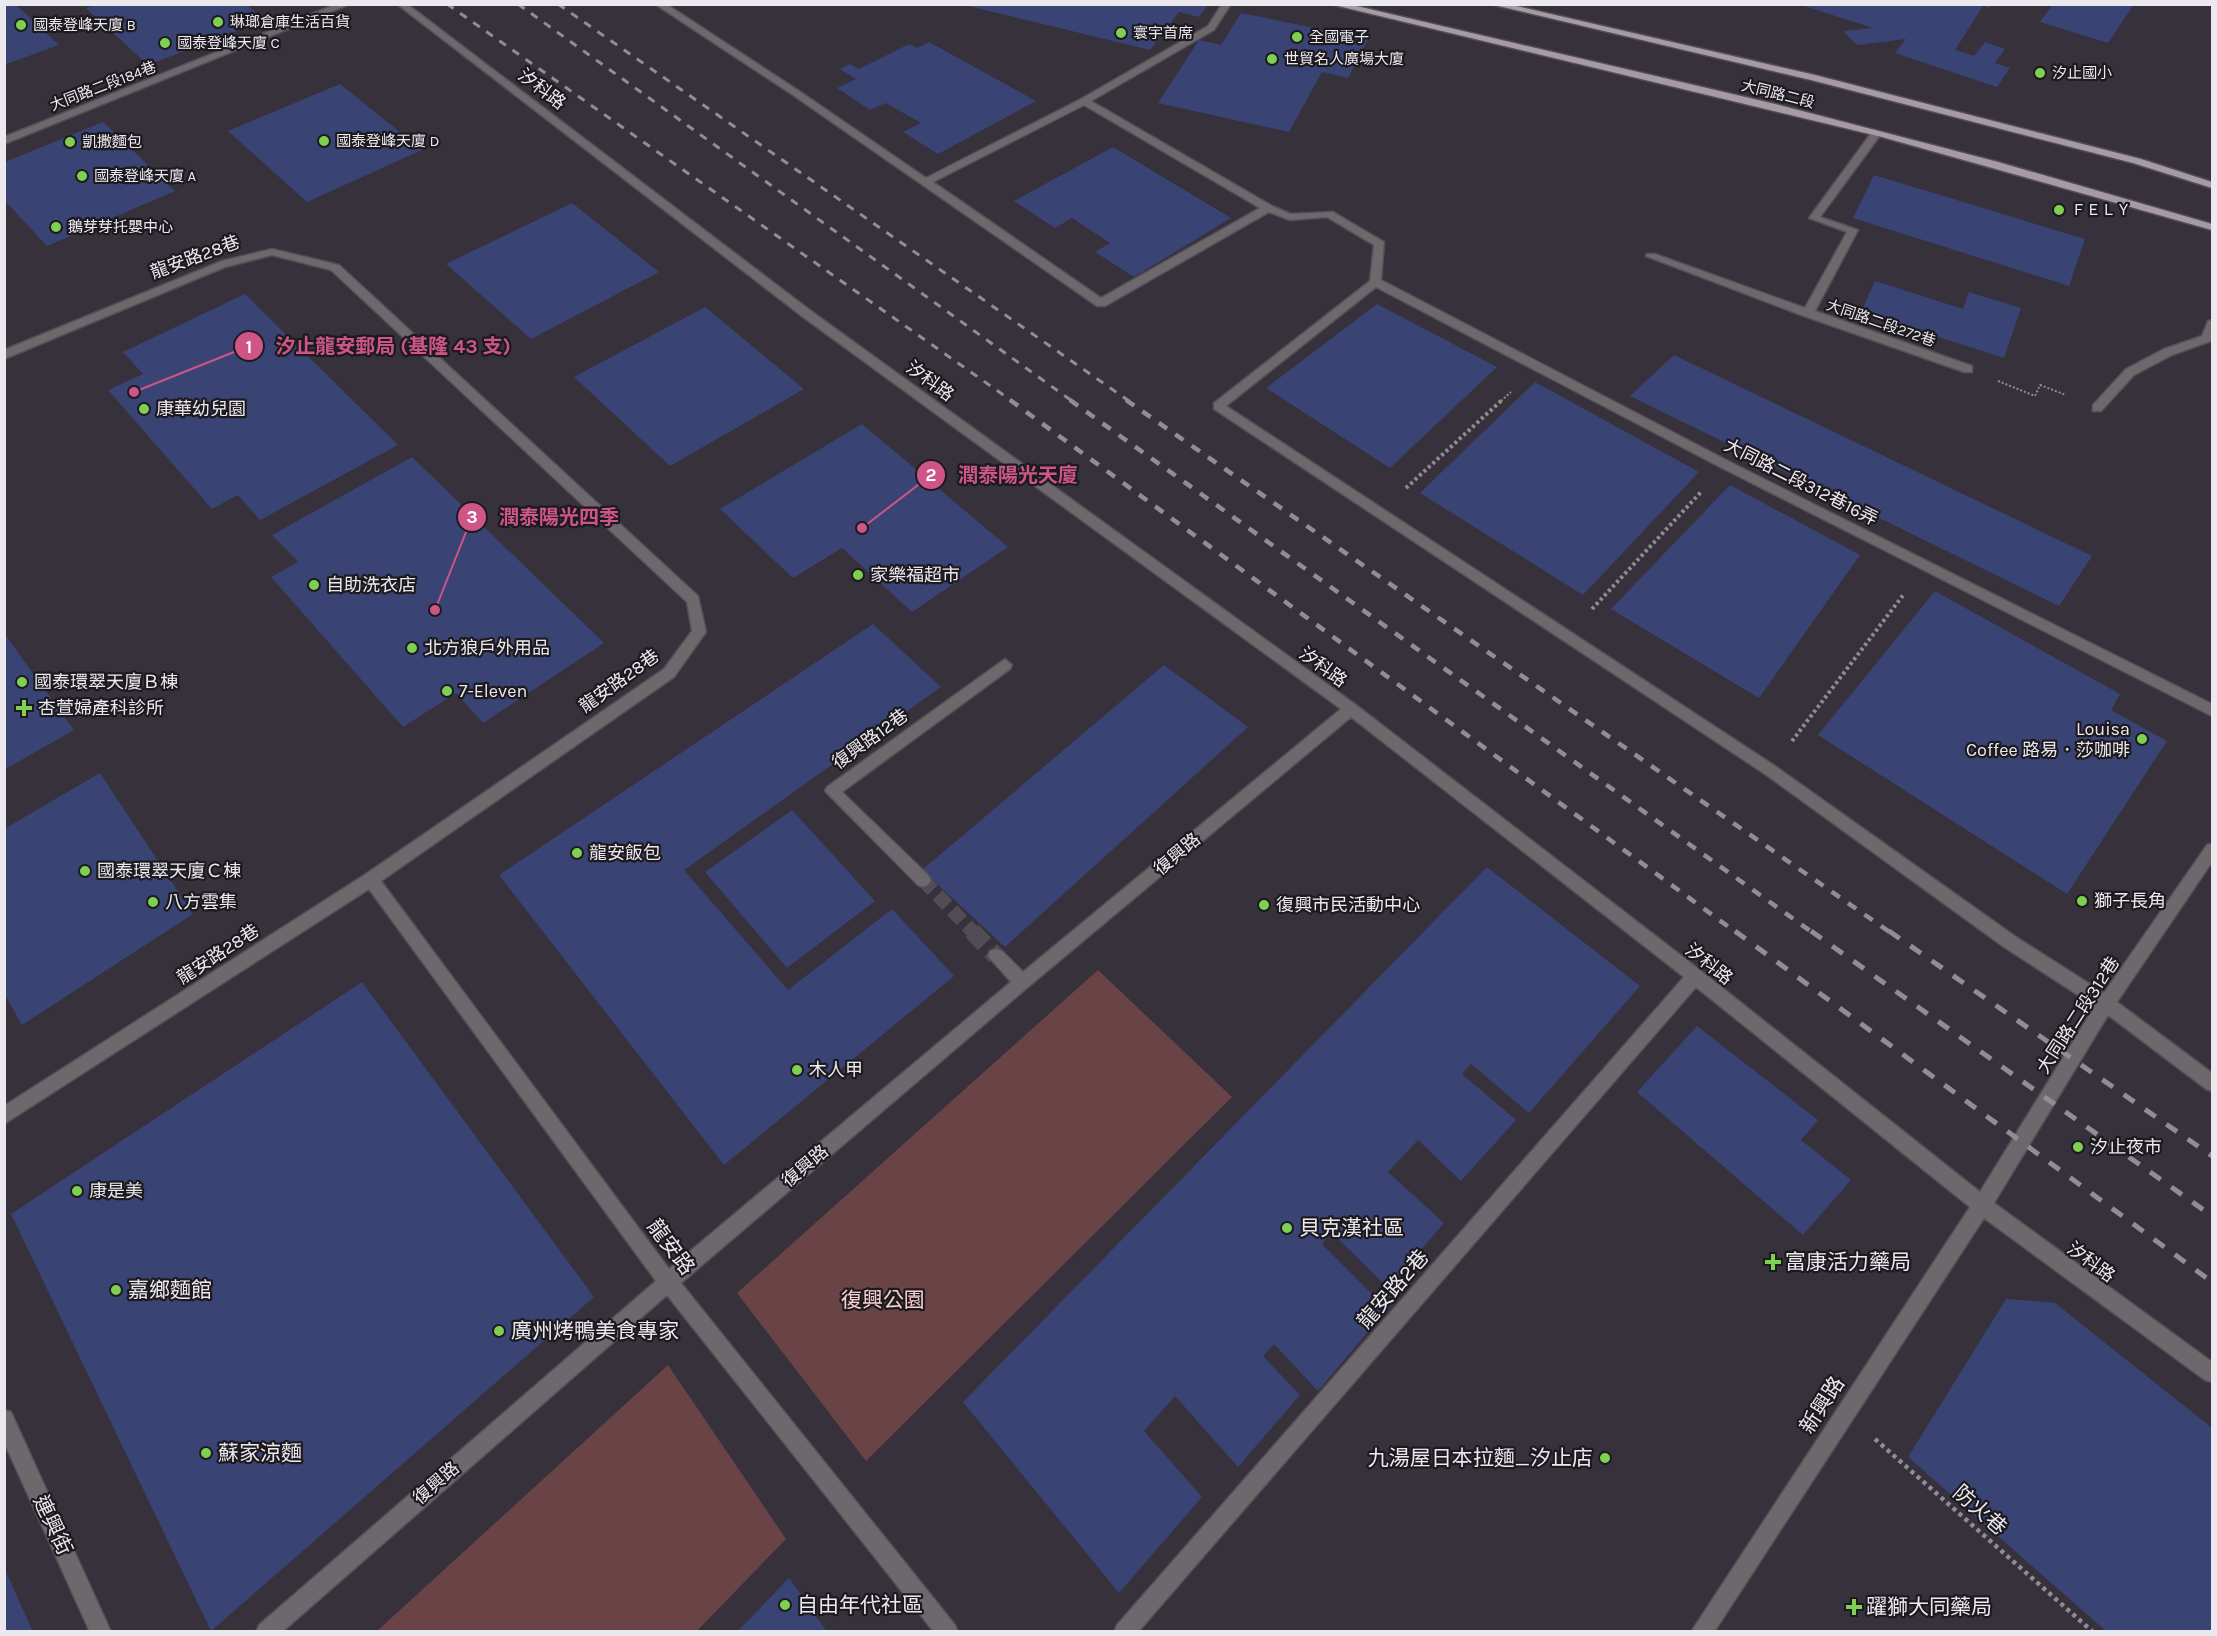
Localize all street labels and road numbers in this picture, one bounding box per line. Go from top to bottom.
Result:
street label: 大同路二段184巷 [47,57,159,115]
street label: 汐科路 [514,64,570,114]
street label: 大同路二段 [1739,76,1817,112]
street label: 龍安路28巷 [147,231,243,283]
street label: 大同路二段272巷 [1824,296,1938,350]
street label: 汐科路 [902,356,958,406]
street label: 大同路二段312巷16弄 [1721,434,1881,530]
street label: 汐科路 [1295,642,1351,692]
street label: 龍安路28巷 [575,645,663,717]
street label: 復興路12巷 [828,704,912,774]
street label: 復興路 [1149,828,1205,880]
street label: 龍安路28巷 [173,919,263,989]
street label: 汐科路 [1681,939,1737,989]
street label: 大同路二段312巷 [2032,952,2124,1078]
street label: 復興路 [777,1140,833,1192]
street label: 龍安路 [642,1215,700,1279]
street label: 汐科路 [2063,1237,2119,1287]
street label: 龍安路2巷 [1352,1245,1434,1333]
street label: 新興路 [1795,1372,1849,1438]
street label: 復興路 [408,1457,464,1509]
street label: 防火巷 [1948,1480,2012,1540]
street label: 連興街 [29,1491,77,1559]

